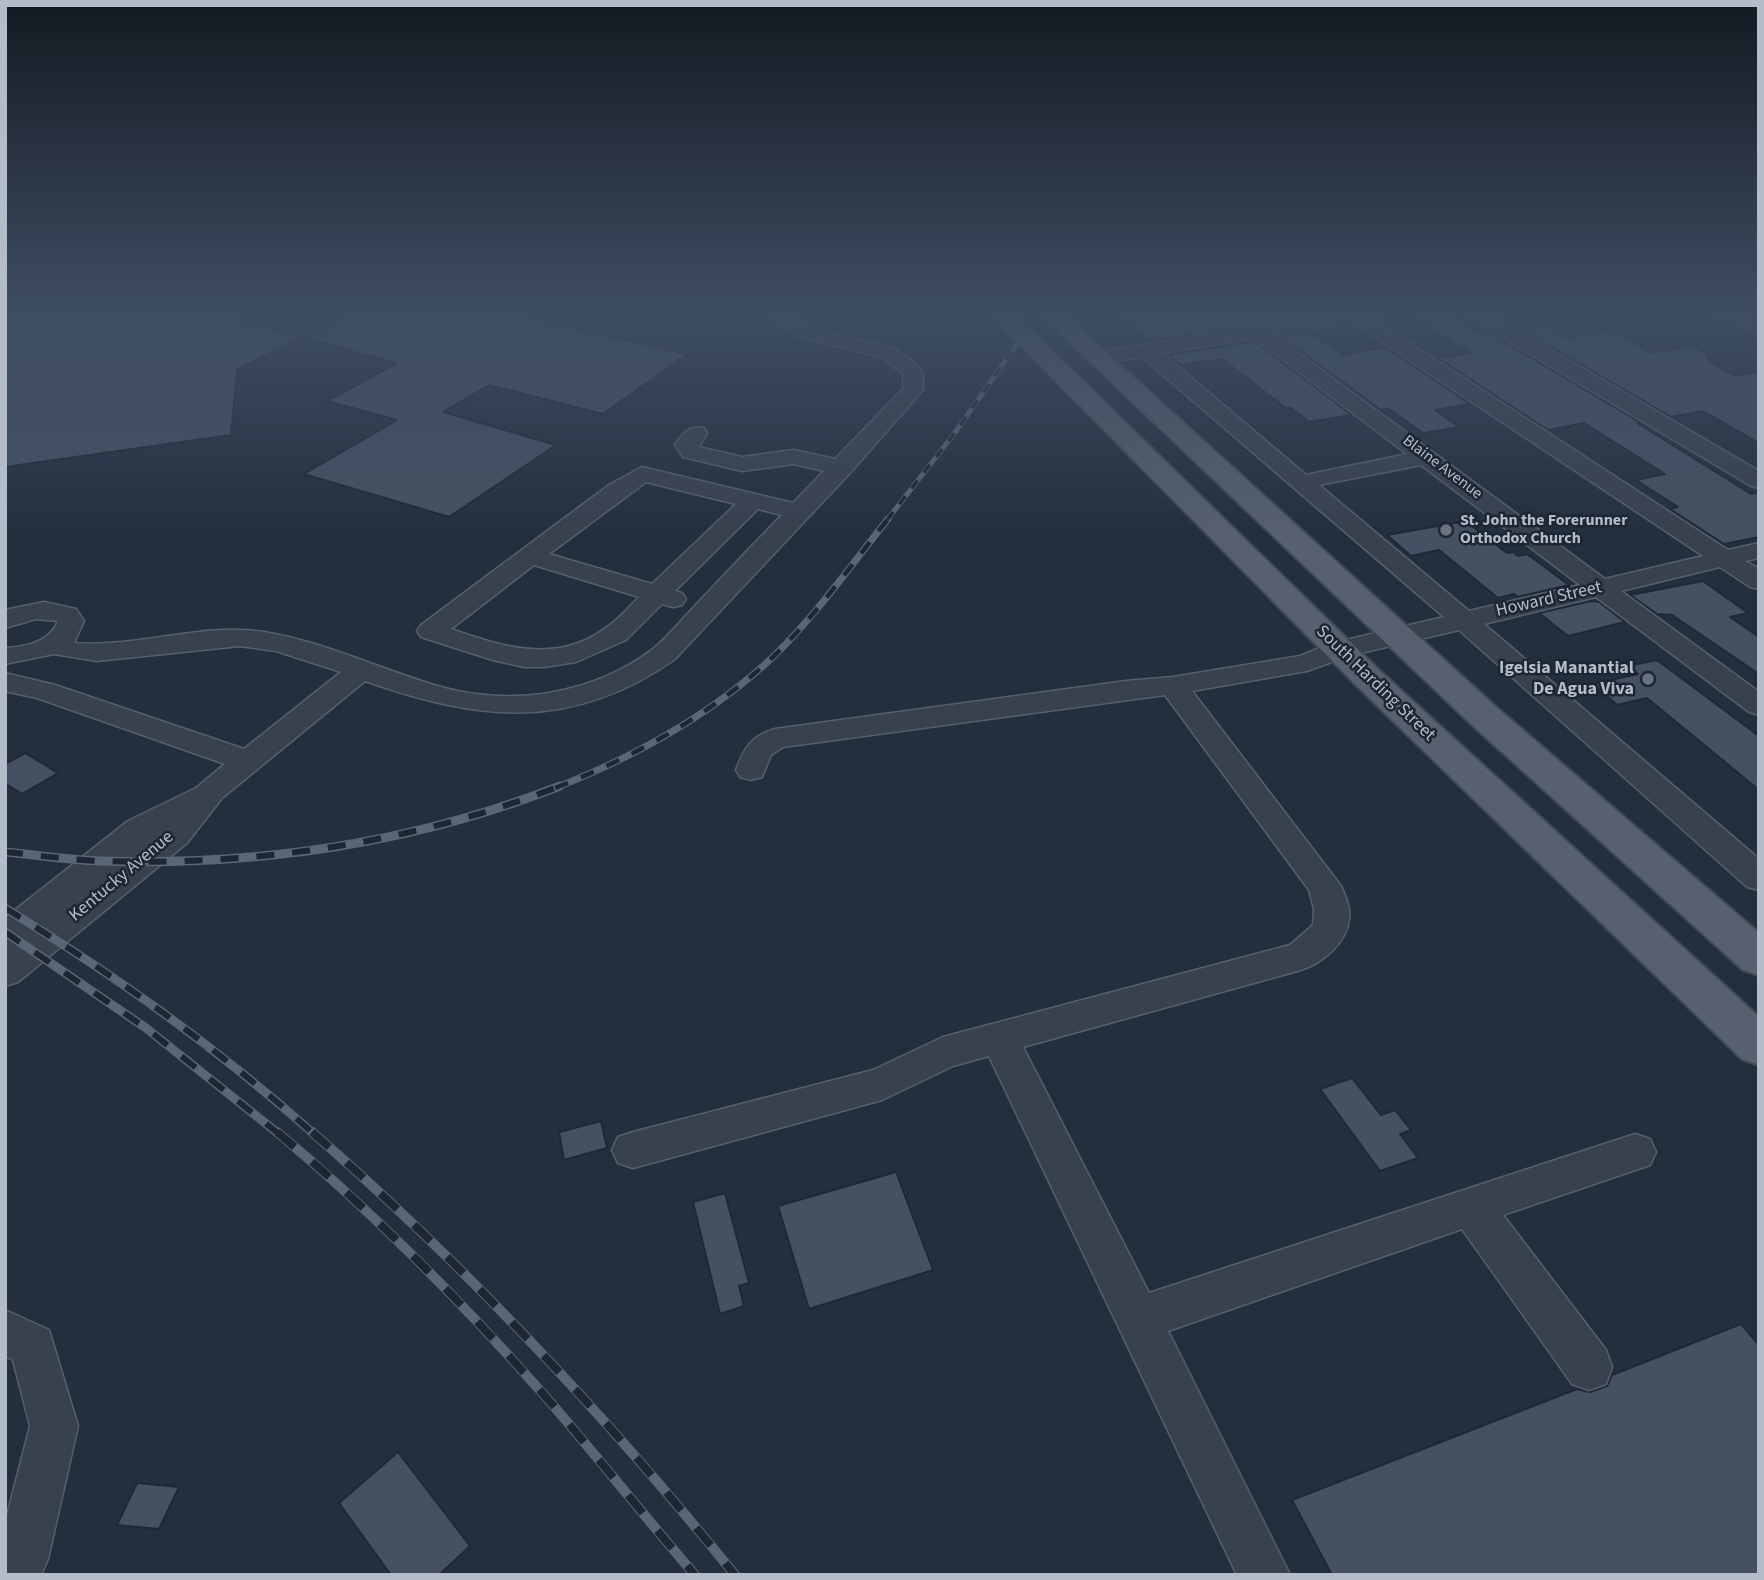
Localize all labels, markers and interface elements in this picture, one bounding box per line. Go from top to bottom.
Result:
street label: Blaine Avenue [1398,432,1486,504]
place label: St. John the Forerunner Orthodox Church [1460,511,1628,549]
marker: St. John the Forerunner Orthodox Church [1438,522,1454,538]
street label: Howard Street [1494,577,1604,623]
street label: South Harding Street [1311,622,1439,746]
place label: Igelsia Manantial De Agua Viva [1499,658,1634,700]
marker: Igelsia Manantial De Agua Viva [1640,671,1656,687]
street label: Kentucky Avenue [65,827,179,927]

